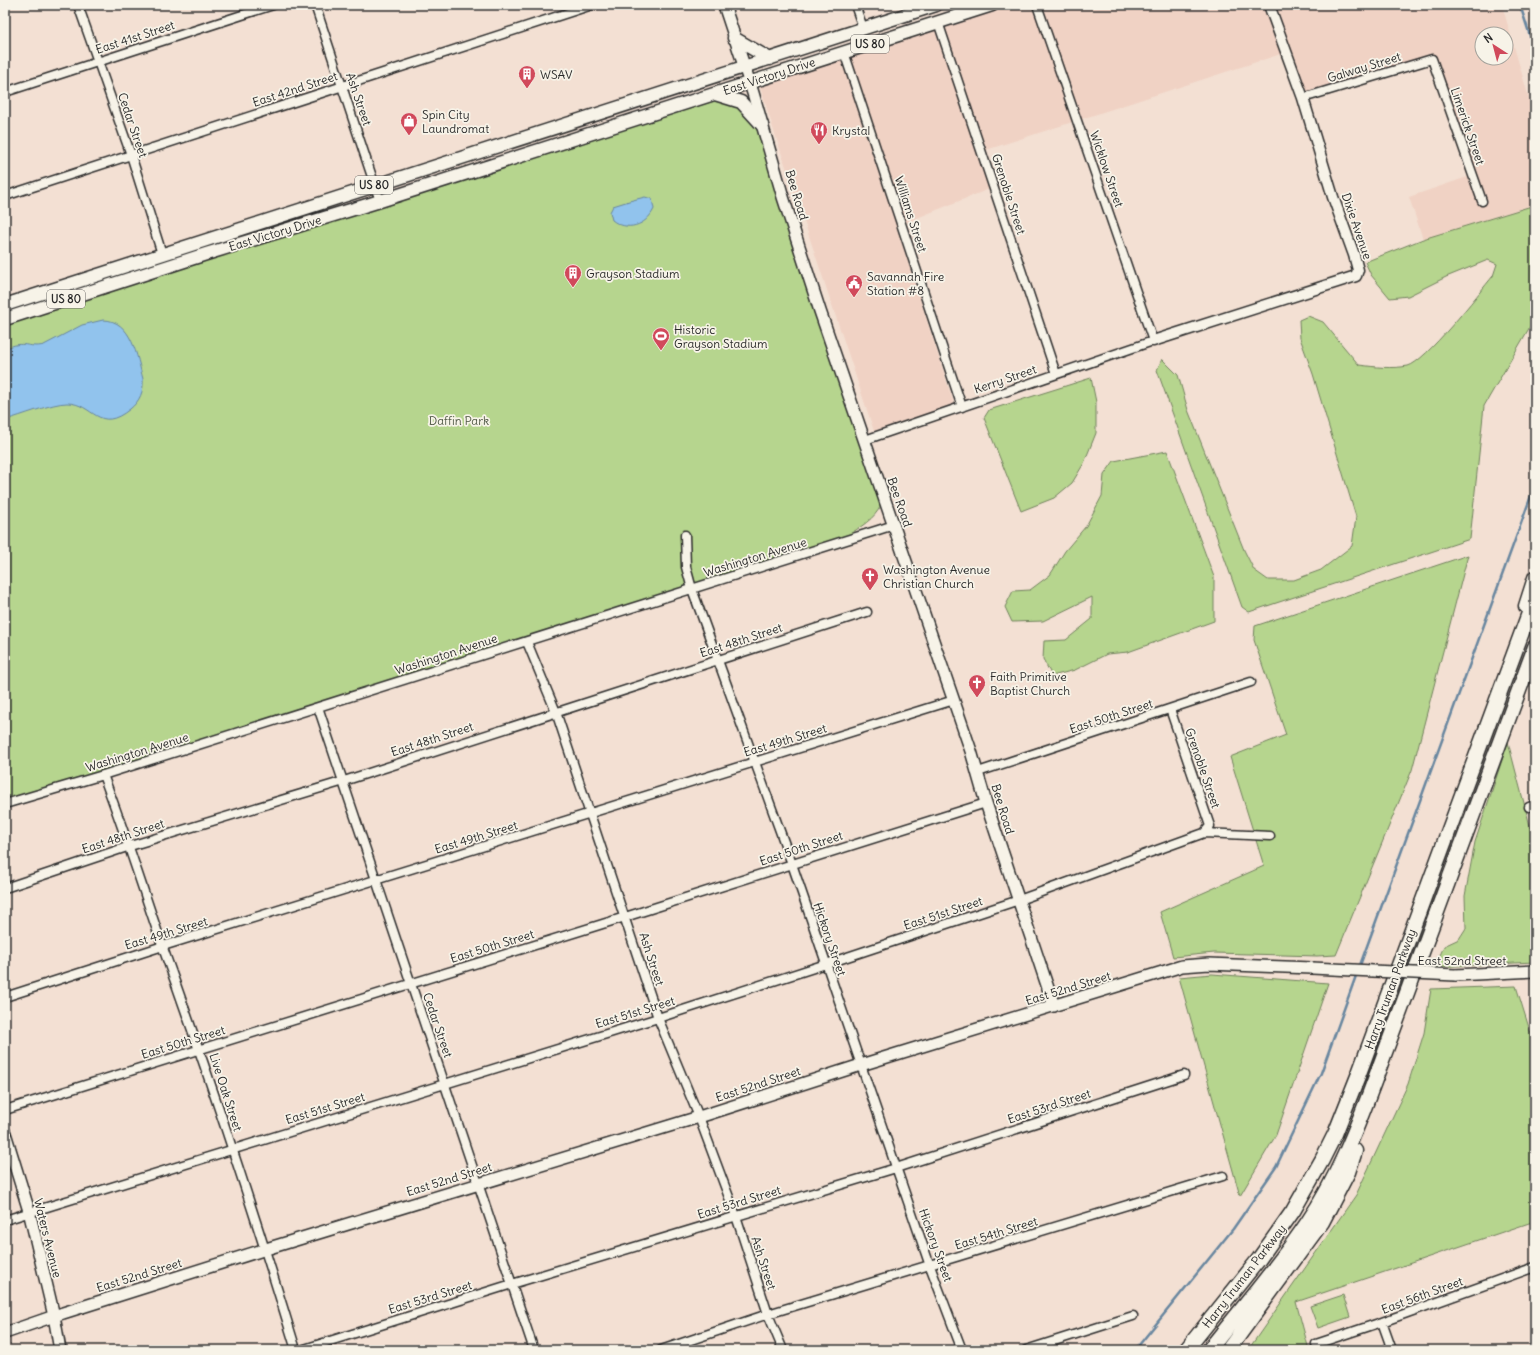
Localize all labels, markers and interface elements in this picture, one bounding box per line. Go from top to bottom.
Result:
street label: East 41st Street [94,17,176,57]
north arrow [1474,26,1514,66]
text: N [1481,30,1495,46]
road number: US 80 [851,35,889,53]
street label: Galway Street [1325,49,1403,85]
street label: East Victory Drive [721,54,817,98]
building icon: WSAV [517,64,537,89]
place label: WSAV [540,67,573,82]
street label: East 42nd Street [251,68,339,110]
street label: Ash Street [343,71,375,127]
street label: Limerick Street [1448,85,1488,167]
street label: Cedar Street [115,91,151,159]
place label: Spin City Laundromat [422,107,489,136]
shop icon: Spin City Laundromat [399,111,419,136]
restaurant icon: Krystal [809,120,829,145]
place label: Krystal [832,123,870,138]
street label: Wicklow Street [1087,129,1127,209]
street label: Grenoble Street [989,152,1029,236]
street label: Bee Road [782,168,812,222]
street label: Williams Street [892,174,930,254]
road number: US 80 [355,176,393,194]
street label: Dixie Avenue [1339,191,1375,261]
street label: East Victory Drive [227,212,323,254]
building icon: Grayson Stadium [563,263,583,288]
place label: Grayson Stadium [586,266,680,281]
place label: Savannah Fire Station #8 [867,269,944,298]
public building icon: Savannah Fire Station #8 [844,273,864,298]
road number: US 80 [47,290,85,308]
place label: Historic Grayson Stadium [674,322,768,351]
sports icon: Historic Grayson Stadium [651,326,671,351]
street label: Kerry Street [972,361,1038,397]
park label: Daffin Park [429,413,489,428]
street label: Bee Road [884,475,916,529]
street label: Washington Avenue [702,534,808,580]
place label: Washington Avenue Christian Church [883,562,990,591]
church icon: Washington Avenue Christian Church [860,566,880,591]
street label: East 48th Street [698,620,784,660]
street label: Washington Avenue [393,630,499,678]
place label: Faith Primitive Baptist Church [990,669,1070,698]
church icon: Faith Primitive Baptist Church [967,673,987,698]
street label: East 50th Street [1067,695,1155,737]
street label: East 48th Street [389,719,475,759]
street label: East 49th Street [742,720,828,760]
street label: Grenoble Street [1182,726,1224,810]
street label: Washington Avenue [84,729,190,775]
street label: Bee Road [988,782,1018,836]
street label: East 48th Street [80,816,166,856]
street label: East 49th Street [433,817,519,857]
street label: East 50th Street [757,827,845,869]
street label: East 51st Street [902,893,984,933]
street label: Hickory Street [810,900,850,978]
street label: East 49th Street [123,913,209,953]
street label: East 50th Street [448,926,536,966]
street label: Harry Truman Parkway [1361,927,1419,1051]
street label: Ash Street [636,931,668,987]
street label: East 52nd Street [1418,953,1506,968]
street label: East 52nd Street [1024,968,1112,1008]
street label: Cedar Street [420,991,456,1059]
street label: East 51st Street [594,993,676,1031]
street label: East 50th Street [139,1022,227,1062]
street label: Live Oak Street [206,1051,246,1133]
street label: East 52nd Street [714,1063,802,1105]
street label: East 53rd Street [1006,1085,1092,1127]
street label: East 51st Street [284,1089,366,1127]
street label: East 52nd Street [405,1159,493,1199]
street label: East 53rd Street [695,1182,783,1222]
street label: Waters Avenue [31,1197,65,1279]
street label: Hickory Street [916,1206,956,1284]
street label: East 54th Street [953,1213,1039,1253]
street label: Harry Truman Parkway [1199,1221,1289,1331]
street label: Ash Street [748,1235,780,1291]
street label: East 52nd Street [95,1255,183,1295]
street label: East 56th Street [1379,1273,1465,1317]
street label: East 53rd Street [386,1277,474,1317]

